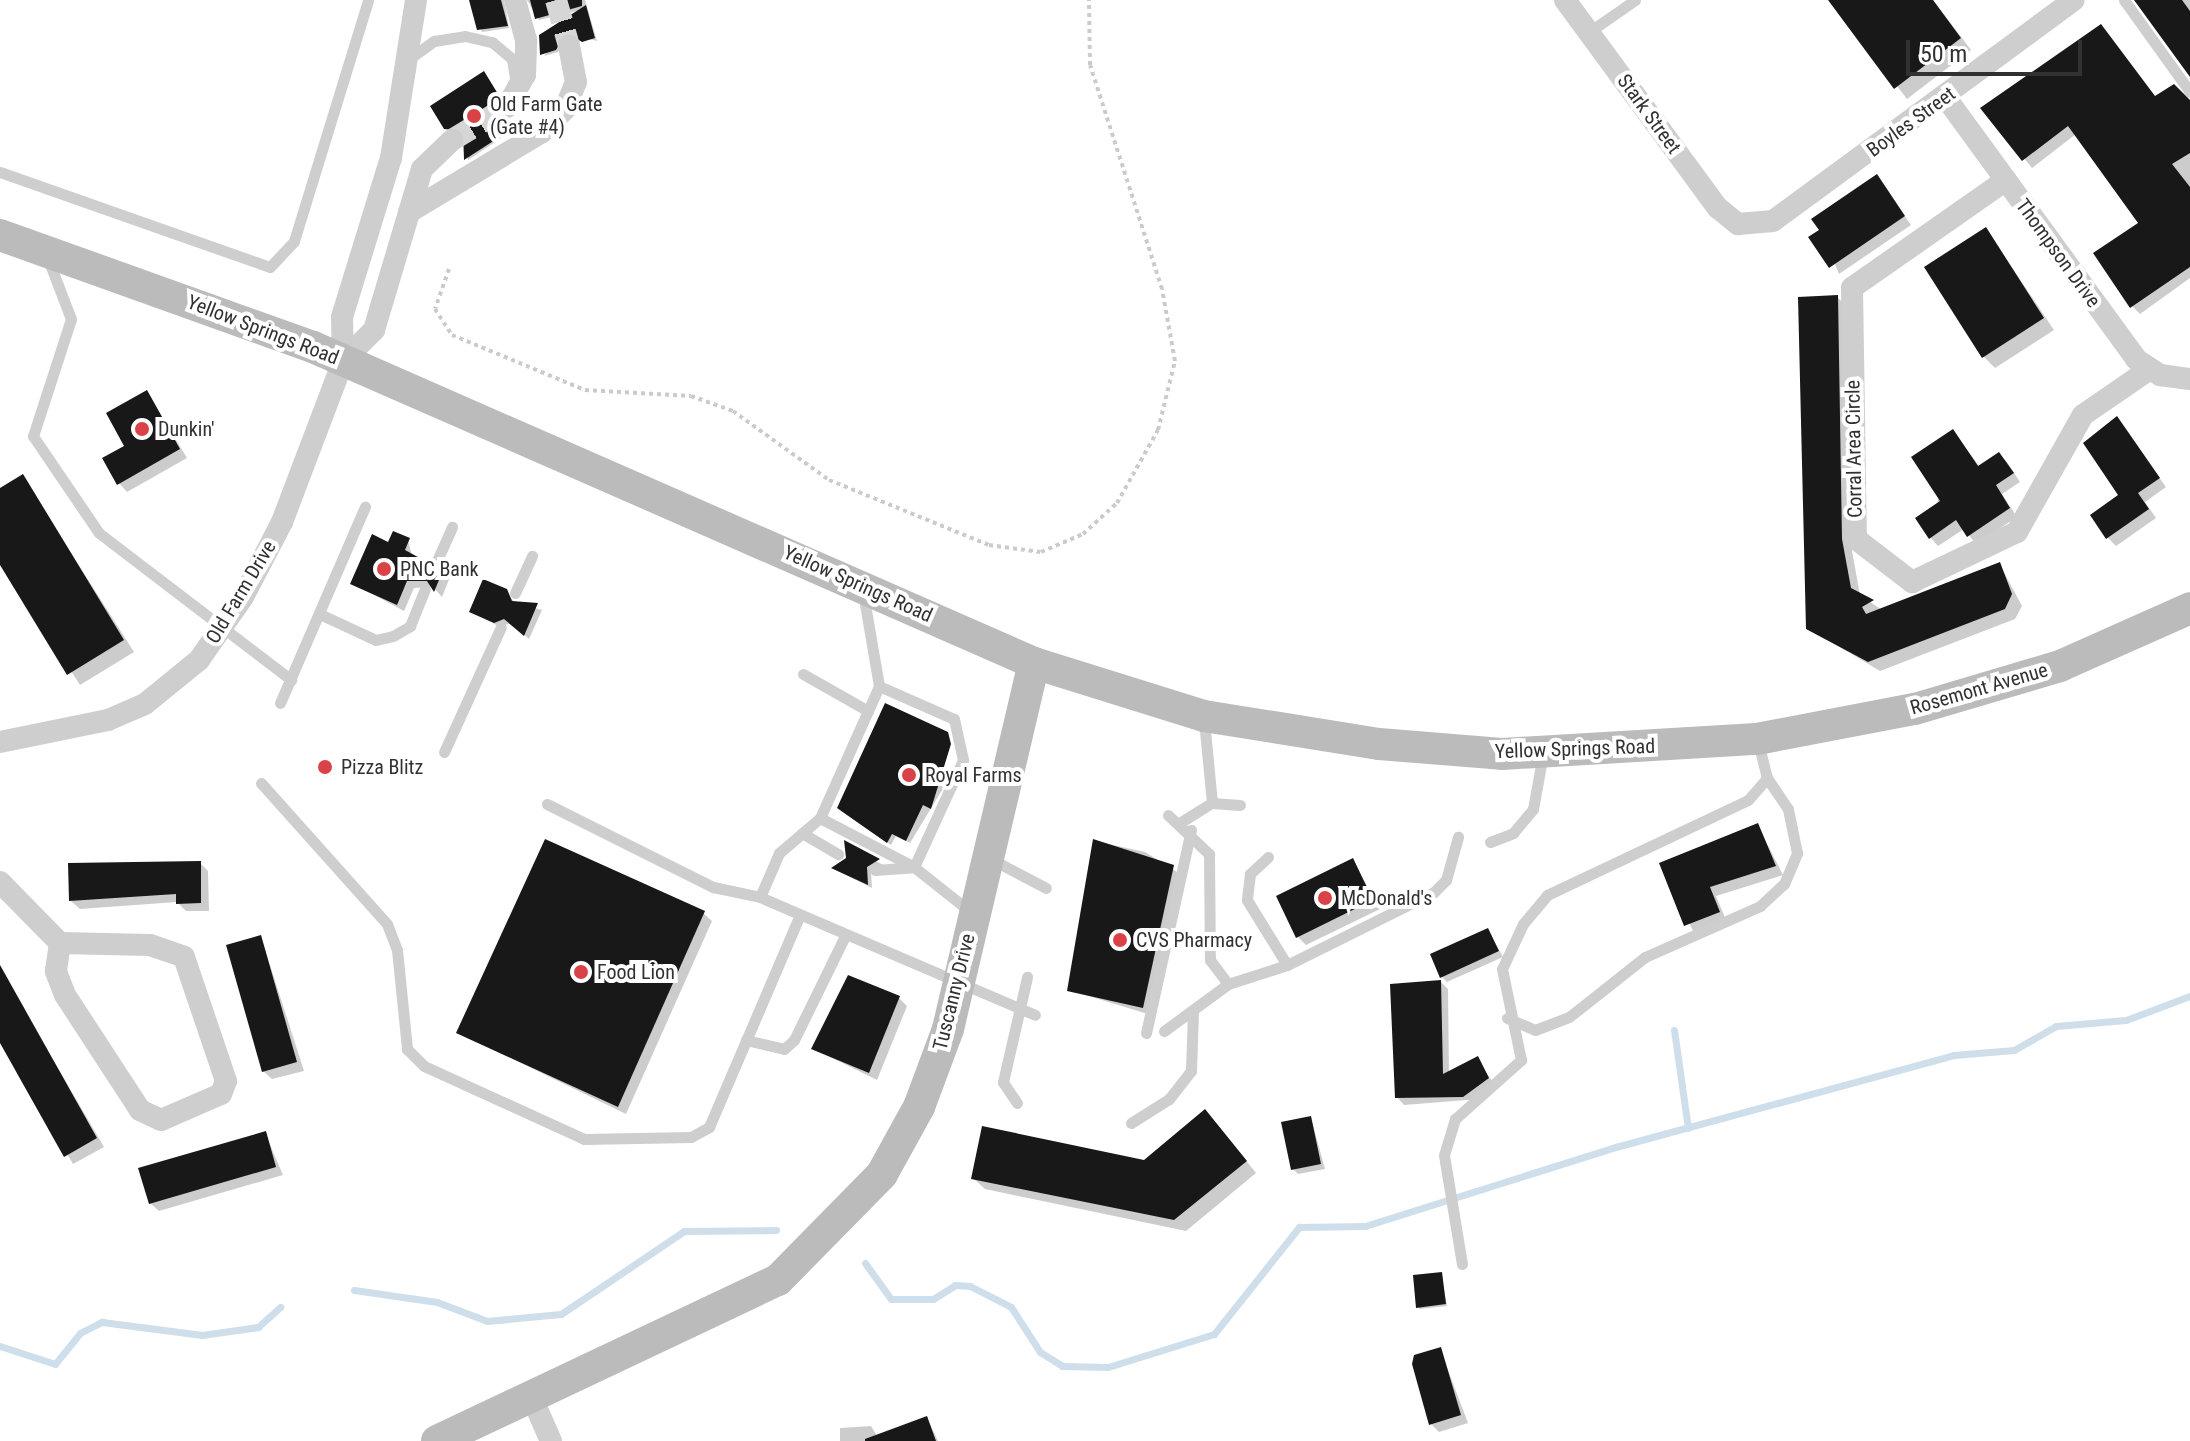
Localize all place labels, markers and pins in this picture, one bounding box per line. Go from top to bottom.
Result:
place label: Old Farm Gate (Gate #4) [490,92,602,139]
marker: Old Farm Gate (Gate #4) [465,107,483,125]
place label: Dunkin' [158,417,215,441]
marker: Dunkin' [133,420,151,438]
place label: PNC Bank [400,557,479,581]
marker: PNC Bank [375,560,393,578]
place label: Pizza Blitz [341,755,423,779]
marker: Pizza Blitz [316,758,334,776]
place label: Royal Farms [925,763,1022,787]
marker: Royal Farms [900,766,918,784]
place label: McDonald's [1341,886,1432,910]
marker: McDonald's [1316,889,1334,907]
place label: CVS Pharmacy [1136,928,1252,952]
marker: CVS Pharmacy [1111,931,1129,949]
place label: Food Lion [597,960,675,984]
marker: Food Lion [572,963,590,981]

